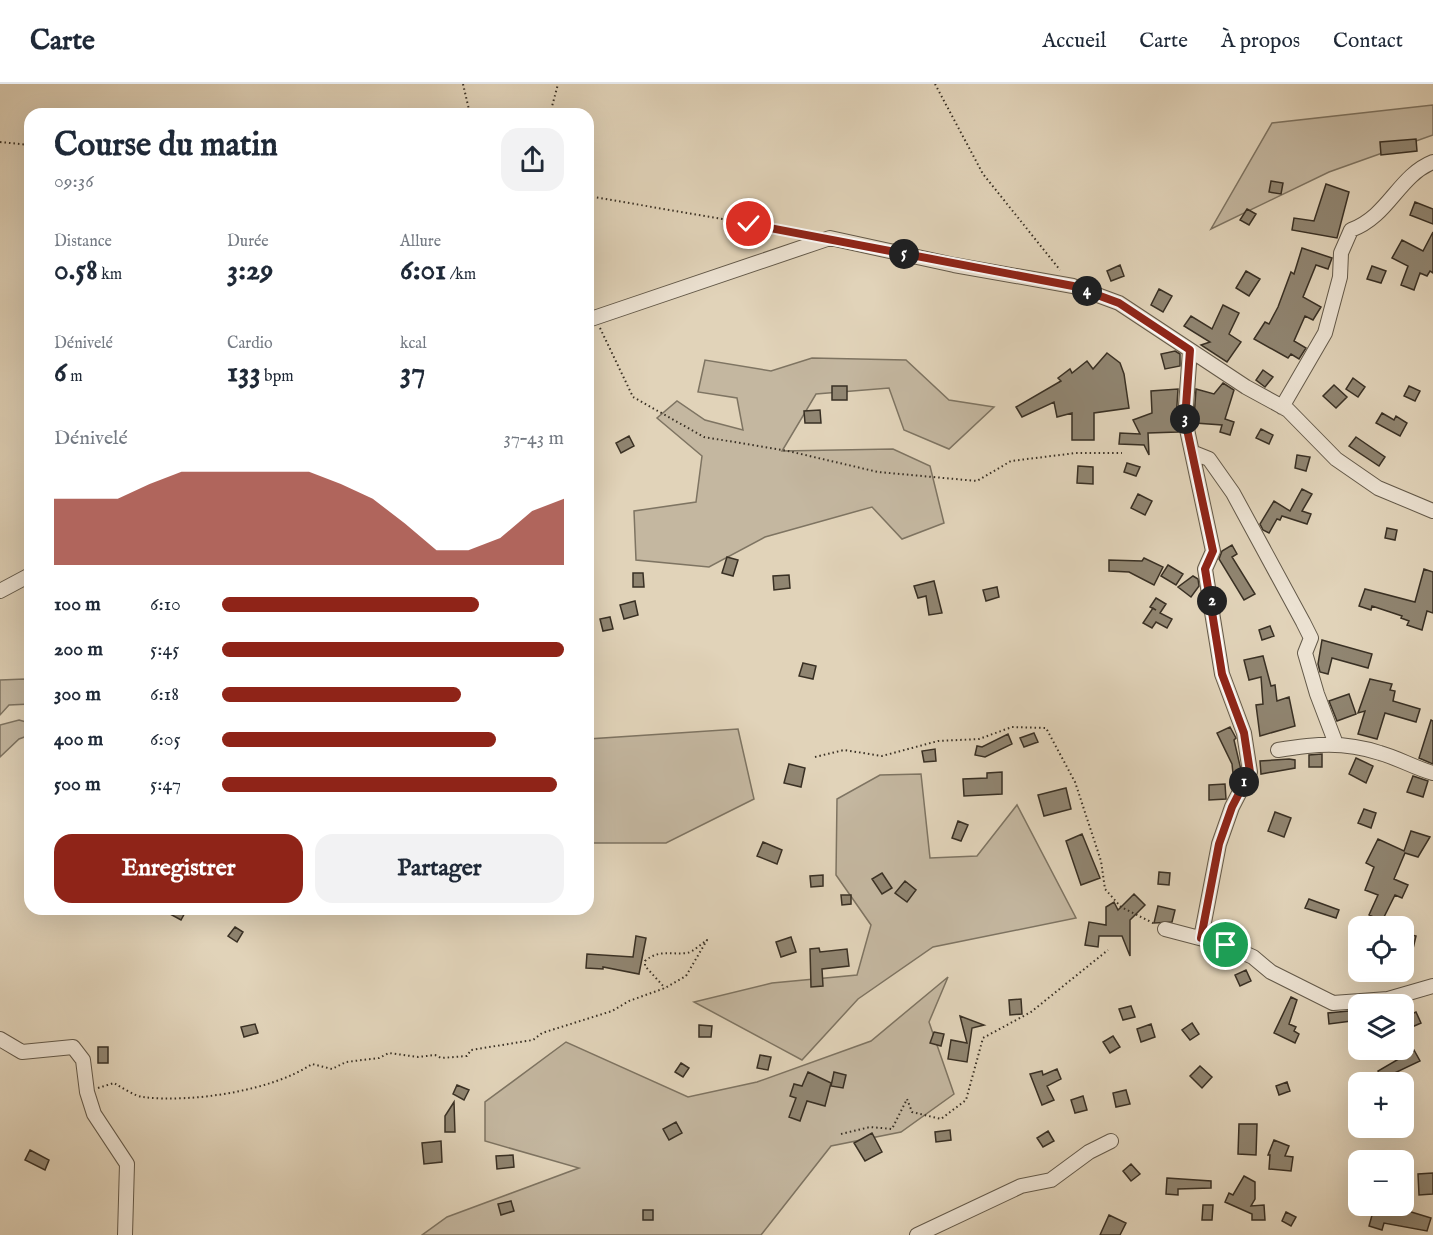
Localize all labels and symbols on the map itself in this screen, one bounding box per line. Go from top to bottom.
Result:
pin [723,198,774,249]
pin: 5 [889,239,919,269]
pin: 4 [1072,276,1102,306]
pin: 3 [1170,404,1200,434]
pin: 2 [1197,586,1227,616]
pin: 1 [1229,767,1259,797]
pin [1200,919,1251,970]

